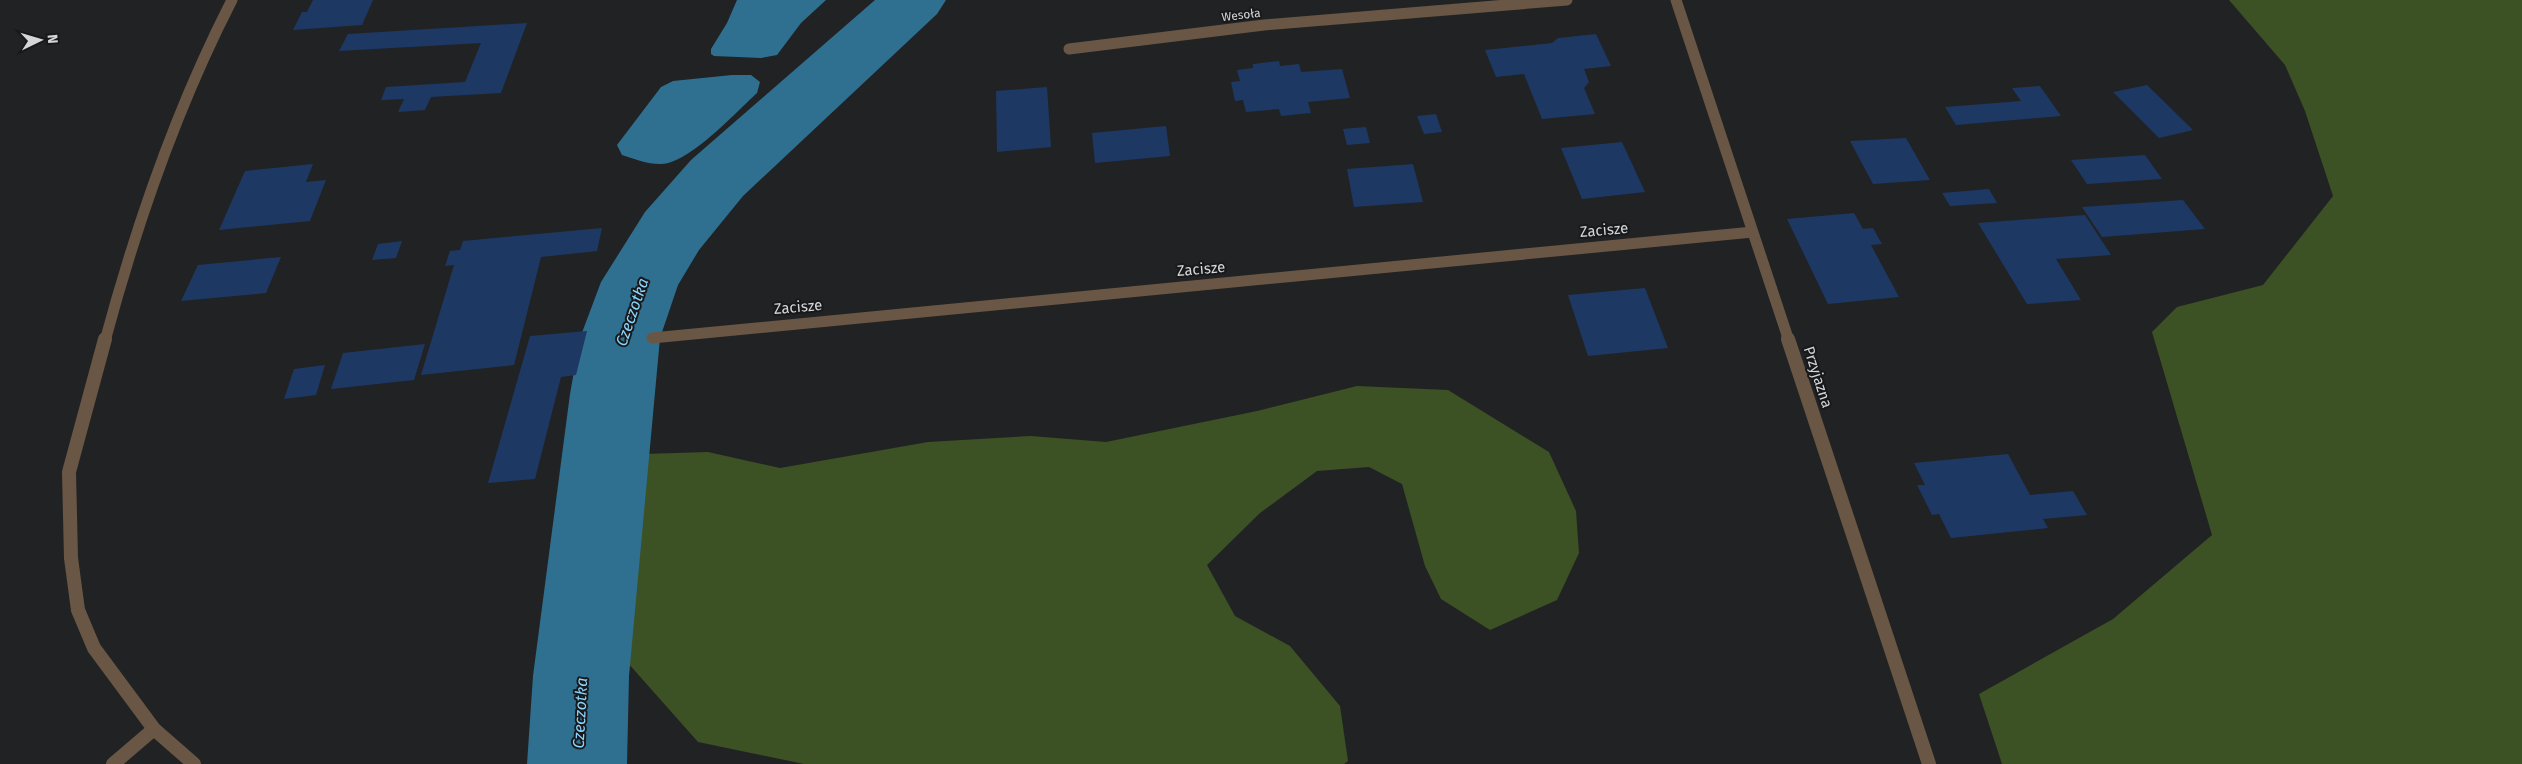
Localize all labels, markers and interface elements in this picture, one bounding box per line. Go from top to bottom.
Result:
street label: Wesoła [1221,6,1261,24]
north arrow [15,15,65,65]
text: N [44,34,61,44]
street label: Zacisze [1579,219,1629,241]
street label: Zacisze [1176,258,1226,280]
water label: Czeczotka [611,275,653,349]
street label: Zacisze [773,296,823,318]
street label: Przyjazna [1800,344,1836,410]
water label: Czeczotka [569,677,591,749]

